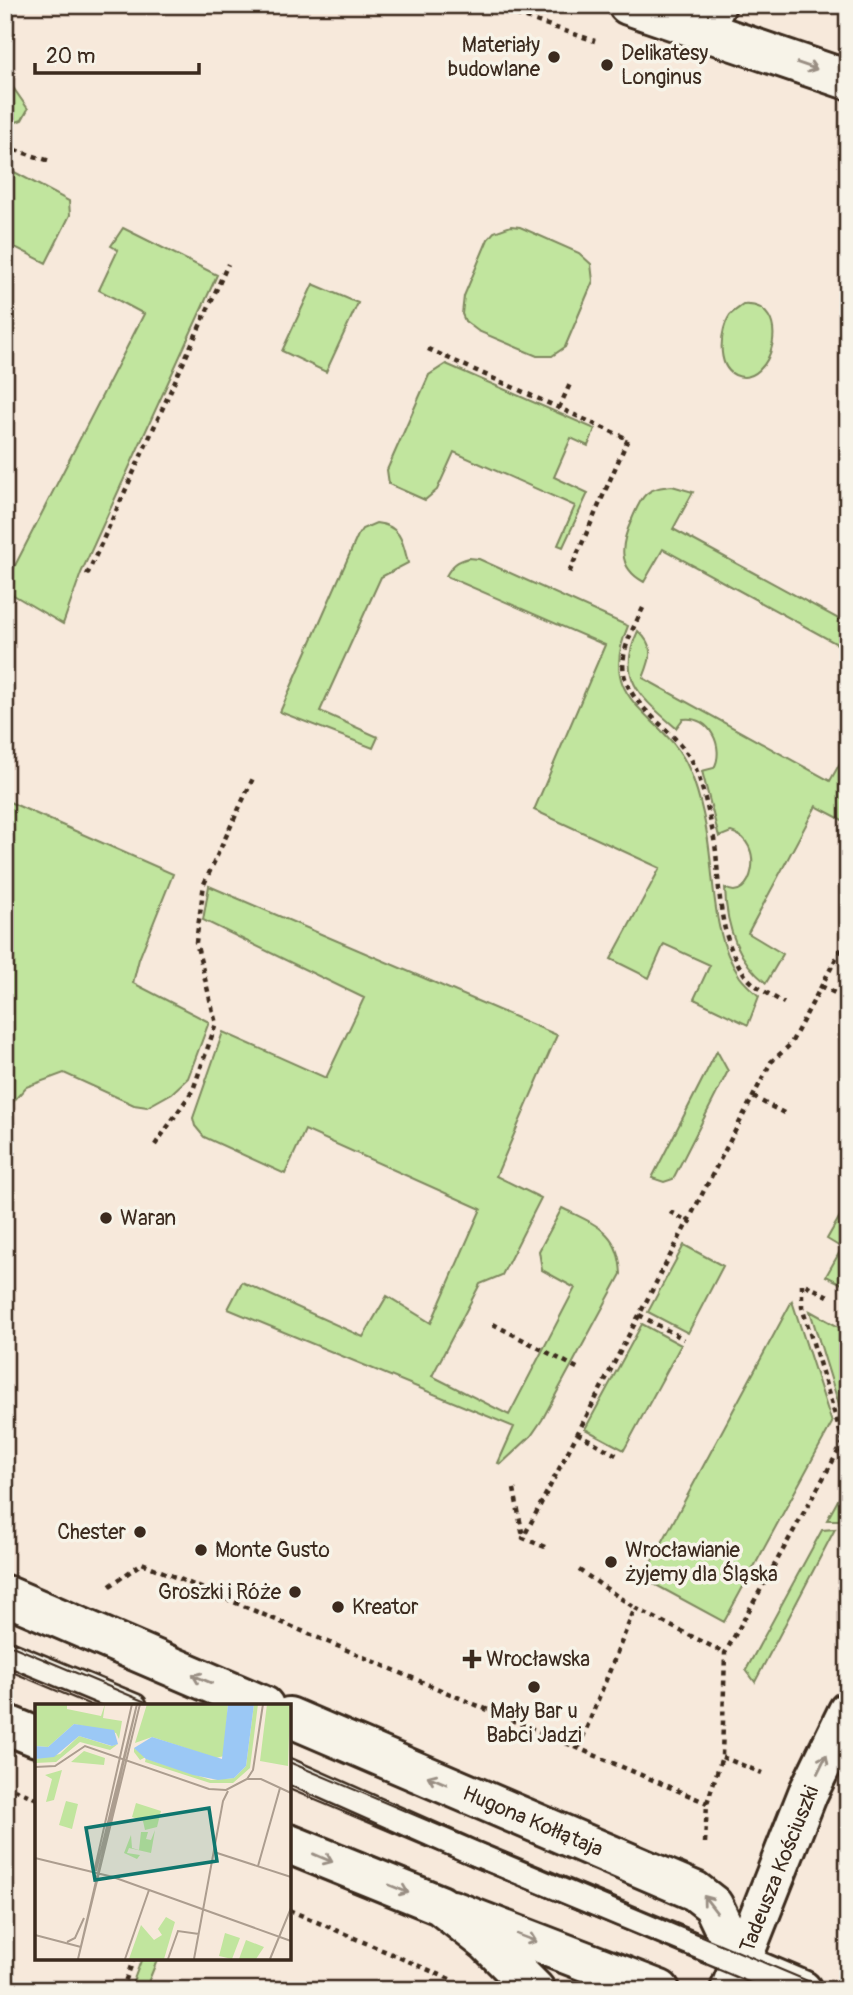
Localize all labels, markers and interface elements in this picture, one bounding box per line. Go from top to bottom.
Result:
scale bar [35,32,200,76]
place label: Materiały budowlane [448,32,541,83]
place label: Delikatesy Longinus [621,40,708,91]
text: 20 m [46,43,95,70]
marker: Materiały budowlane [546,49,562,65]
marker: Delikatesy Longinus [599,57,615,73]
one-way arrow [796,61,818,73]
place label: Waran [120,1205,176,1232]
marker: Waran [98,1210,114,1226]
place label: Chester [57,1519,127,1546]
marker: Chester [132,1524,148,1540]
place label: Monte Gusto [215,1537,330,1564]
place label: Wrocławianie żyjemy dla Śląska [625,1537,778,1588]
marker: Monte Gusto [193,1542,209,1558]
marker: Wrocławianie żyjemy dla Śląska [603,1554,619,1570]
place label: Groszki i Róże [158,1579,282,1606]
marker: Groszki i Róże [287,1584,303,1600]
place label: Kreator [352,1594,419,1621]
marker: Kreator [330,1599,346,1615]
place label: Wrocławska [486,1646,590,1673]
marker: Wrocławska [464,1651,480,1667]
one-way arrow [191,1672,213,1685]
marker: Mały Bar u Babci Jadzi [526,1679,542,1695]
place label: Mały Bar u Babci Jadzi [486,1698,582,1749]
inset map [35,1704,290,1960]
one-way arrow [815,1754,829,1775]
one-way arrow [427,1773,449,1786]
street label: Hugona Kołłątaja [459,1780,607,1863]
street label: Tadeusza Kościuszki [734,1782,825,1956]
one-way arrow [312,1852,333,1865]
one-way arrow [387,1883,409,1896]
one-way arrow [702,1896,717,1914]
one-way arrow [515,1933,537,1945]

